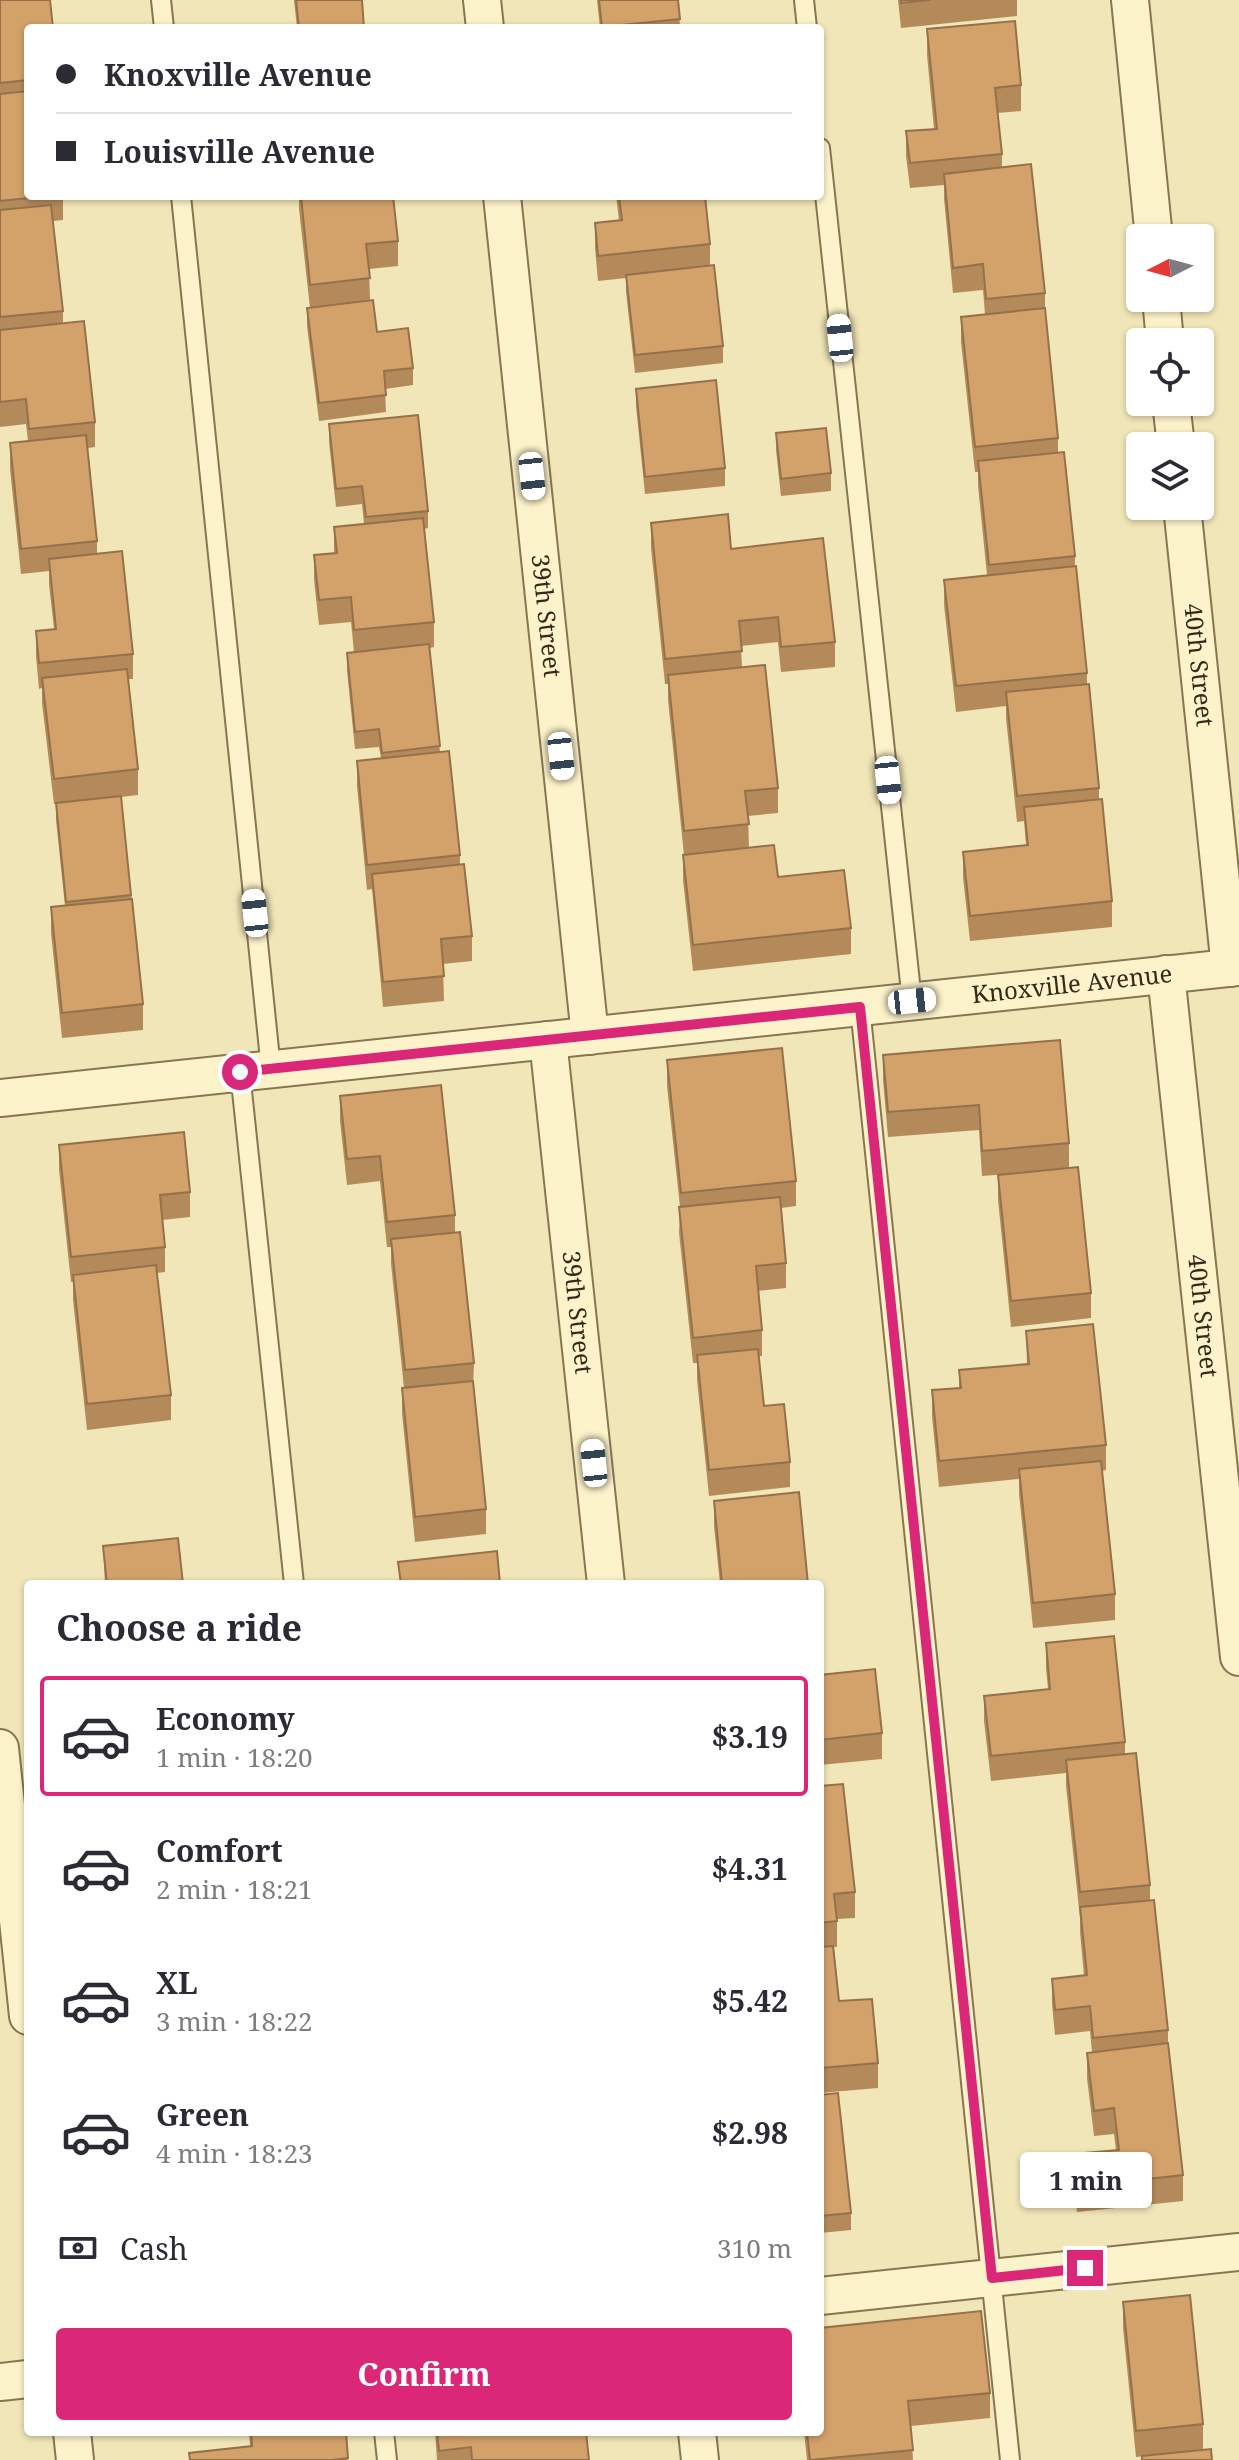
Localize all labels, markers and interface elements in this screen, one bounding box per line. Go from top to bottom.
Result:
text: Knoxville Avenue [104,54,372,95]
text: Louisville Avenue [104,131,375,172]
north arrow [1126,224,1214,312]
map controls [1126,224,1214,520]
car [826,313,854,363]
button: locate [1126,328,1214,416]
button: layers [1126,432,1214,520]
car [518,451,546,501]
street label: 39th Street [525,552,570,679]
street label: 40th Street [1177,602,1223,728]
car [547,731,575,781]
car [874,755,902,805]
car [241,888,269,938]
street label: Knoxville Avenue [970,956,1174,1010]
car [887,987,937,1015]
route start [222,1054,258,1090]
street label: 39th Street [556,1249,602,1376]
street label: 40th Street [1181,1253,1227,1379]
car [580,1438,608,1488]
text: Choose a ride [56,1603,302,1652]
text: Economy [156,1698,295,1739]
icon: car [60,1700,132,1772]
text: $3.19 [711,1716,788,1757]
text: 1 min · 18:20 [156,1739,313,1775]
text: Comfort [156,1830,283,1871]
icon: car [60,1832,132,1904]
text: $4.31 [711,1848,788,1889]
text: 2 min · 18:21 [156,1871,313,1907]
text: XL [156,1962,198,2003]
icon: car [60,1964,132,2036]
text: $5.42 [711,1980,788,2021]
text: 3 min · 18:22 [156,2003,313,2039]
text: Green [156,2094,249,2135]
icon: car [60,2096,132,2168]
text: $2.98 [711,2112,788,2153]
text: 4 min · 18:23 [156,2135,313,2171]
callout: 1 min [1019,2152,1151,2208]
text: 1 min [1049,2162,1123,2198]
icon: cash [56,2226,100,2270]
text: Cash [120,2228,188,2269]
text: 310 m [717,2230,792,2266]
route end [1067,2250,1103,2286]
button: Confirm [56,2328,792,2420]

